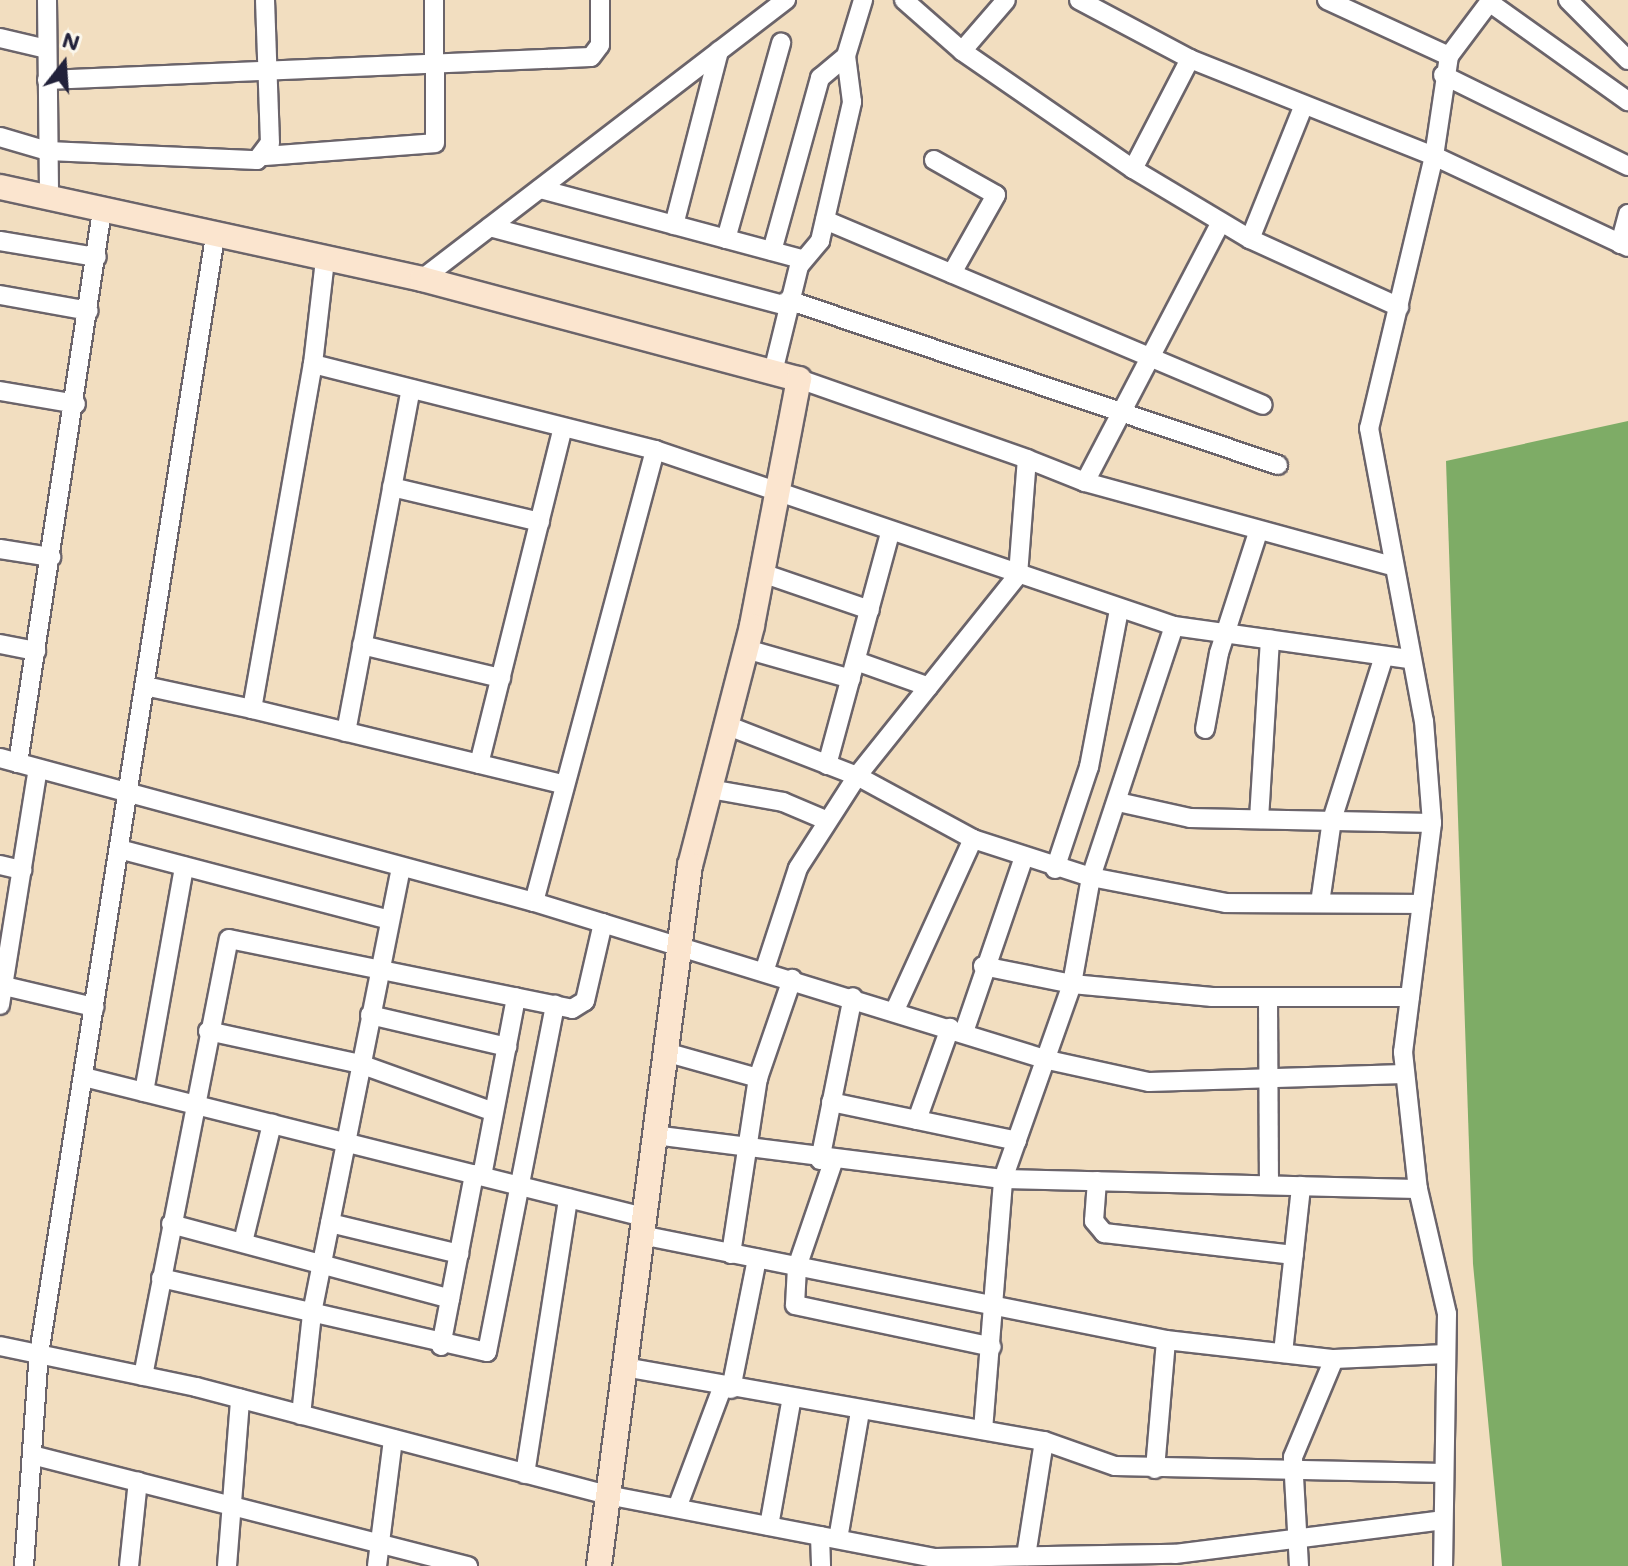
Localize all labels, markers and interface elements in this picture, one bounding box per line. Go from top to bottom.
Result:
north arrow [24,24,104,104]
text: N [59,24,83,57]

